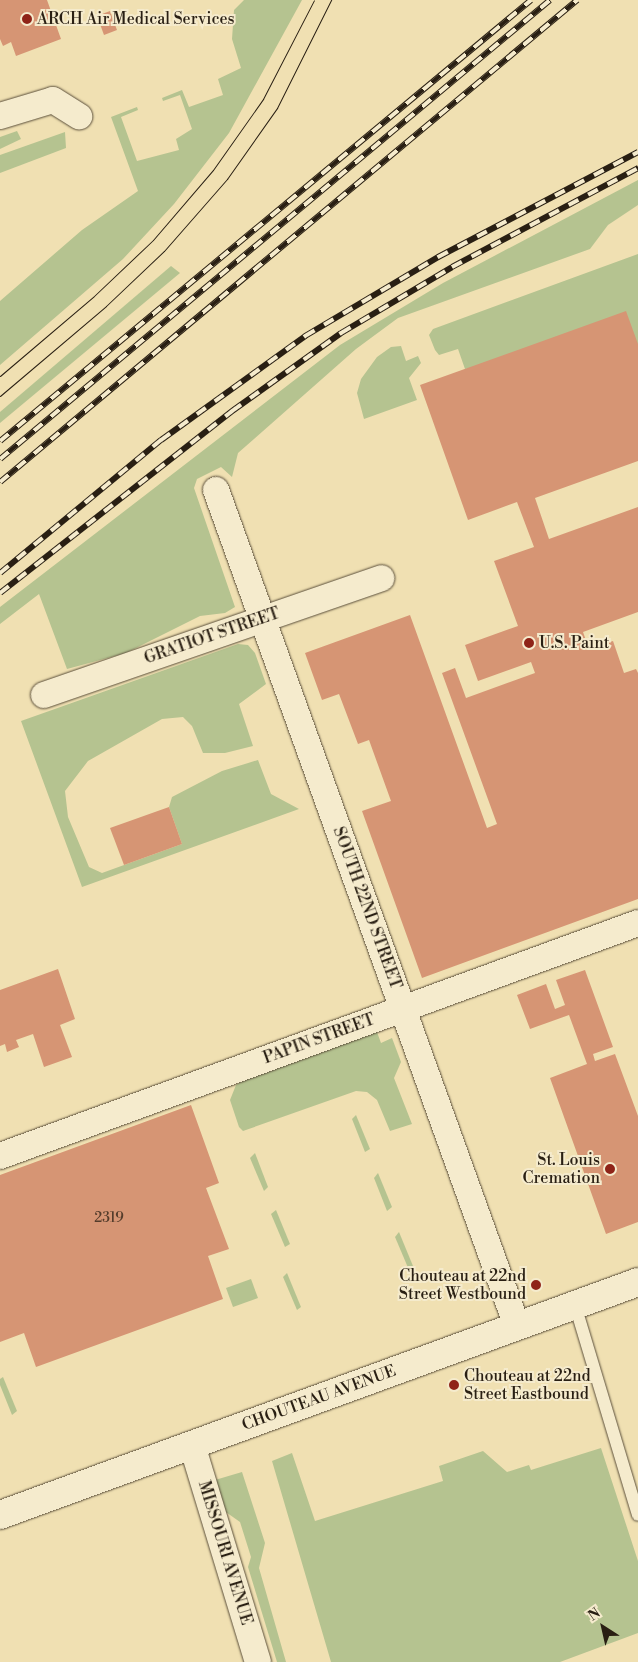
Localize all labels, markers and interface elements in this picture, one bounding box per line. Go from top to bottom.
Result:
place label: ARCH Air Medical Services [37,9,235,29]
marker: ARCH Air Medical Services [21,13,33,25]
street label: GRATIOT STREET [142,604,282,668]
place label: U.S. Paint [539,633,610,653]
marker: U.S. Paint [523,637,535,649]
street label: SOUTH 22ND STREET [329,824,405,992]
street label: PAPIN STREET [261,1010,377,1068]
place label: St. Louis Cremation [523,1150,600,1188]
marker: St. Louis Cremation [604,1163,616,1175]
house number: 2319 [94,1210,124,1226]
place label: Chouteau at 22nd Street Westbound [399,1266,526,1304]
marker: Chouteau at 22nd Street Westbound [530,1279,542,1291]
street label: CHOUTEAU AVENUE [239,1361,399,1435]
place label: Chouteau at 22nd Street Eastbound [464,1366,591,1404]
marker: Chouteau at 22nd Street Eastbound [448,1379,460,1391]
street label: MISSOURI AVENUE [194,1479,256,1627]
north arrow [578,1602,628,1652]
text: N [585,1604,604,1625]

